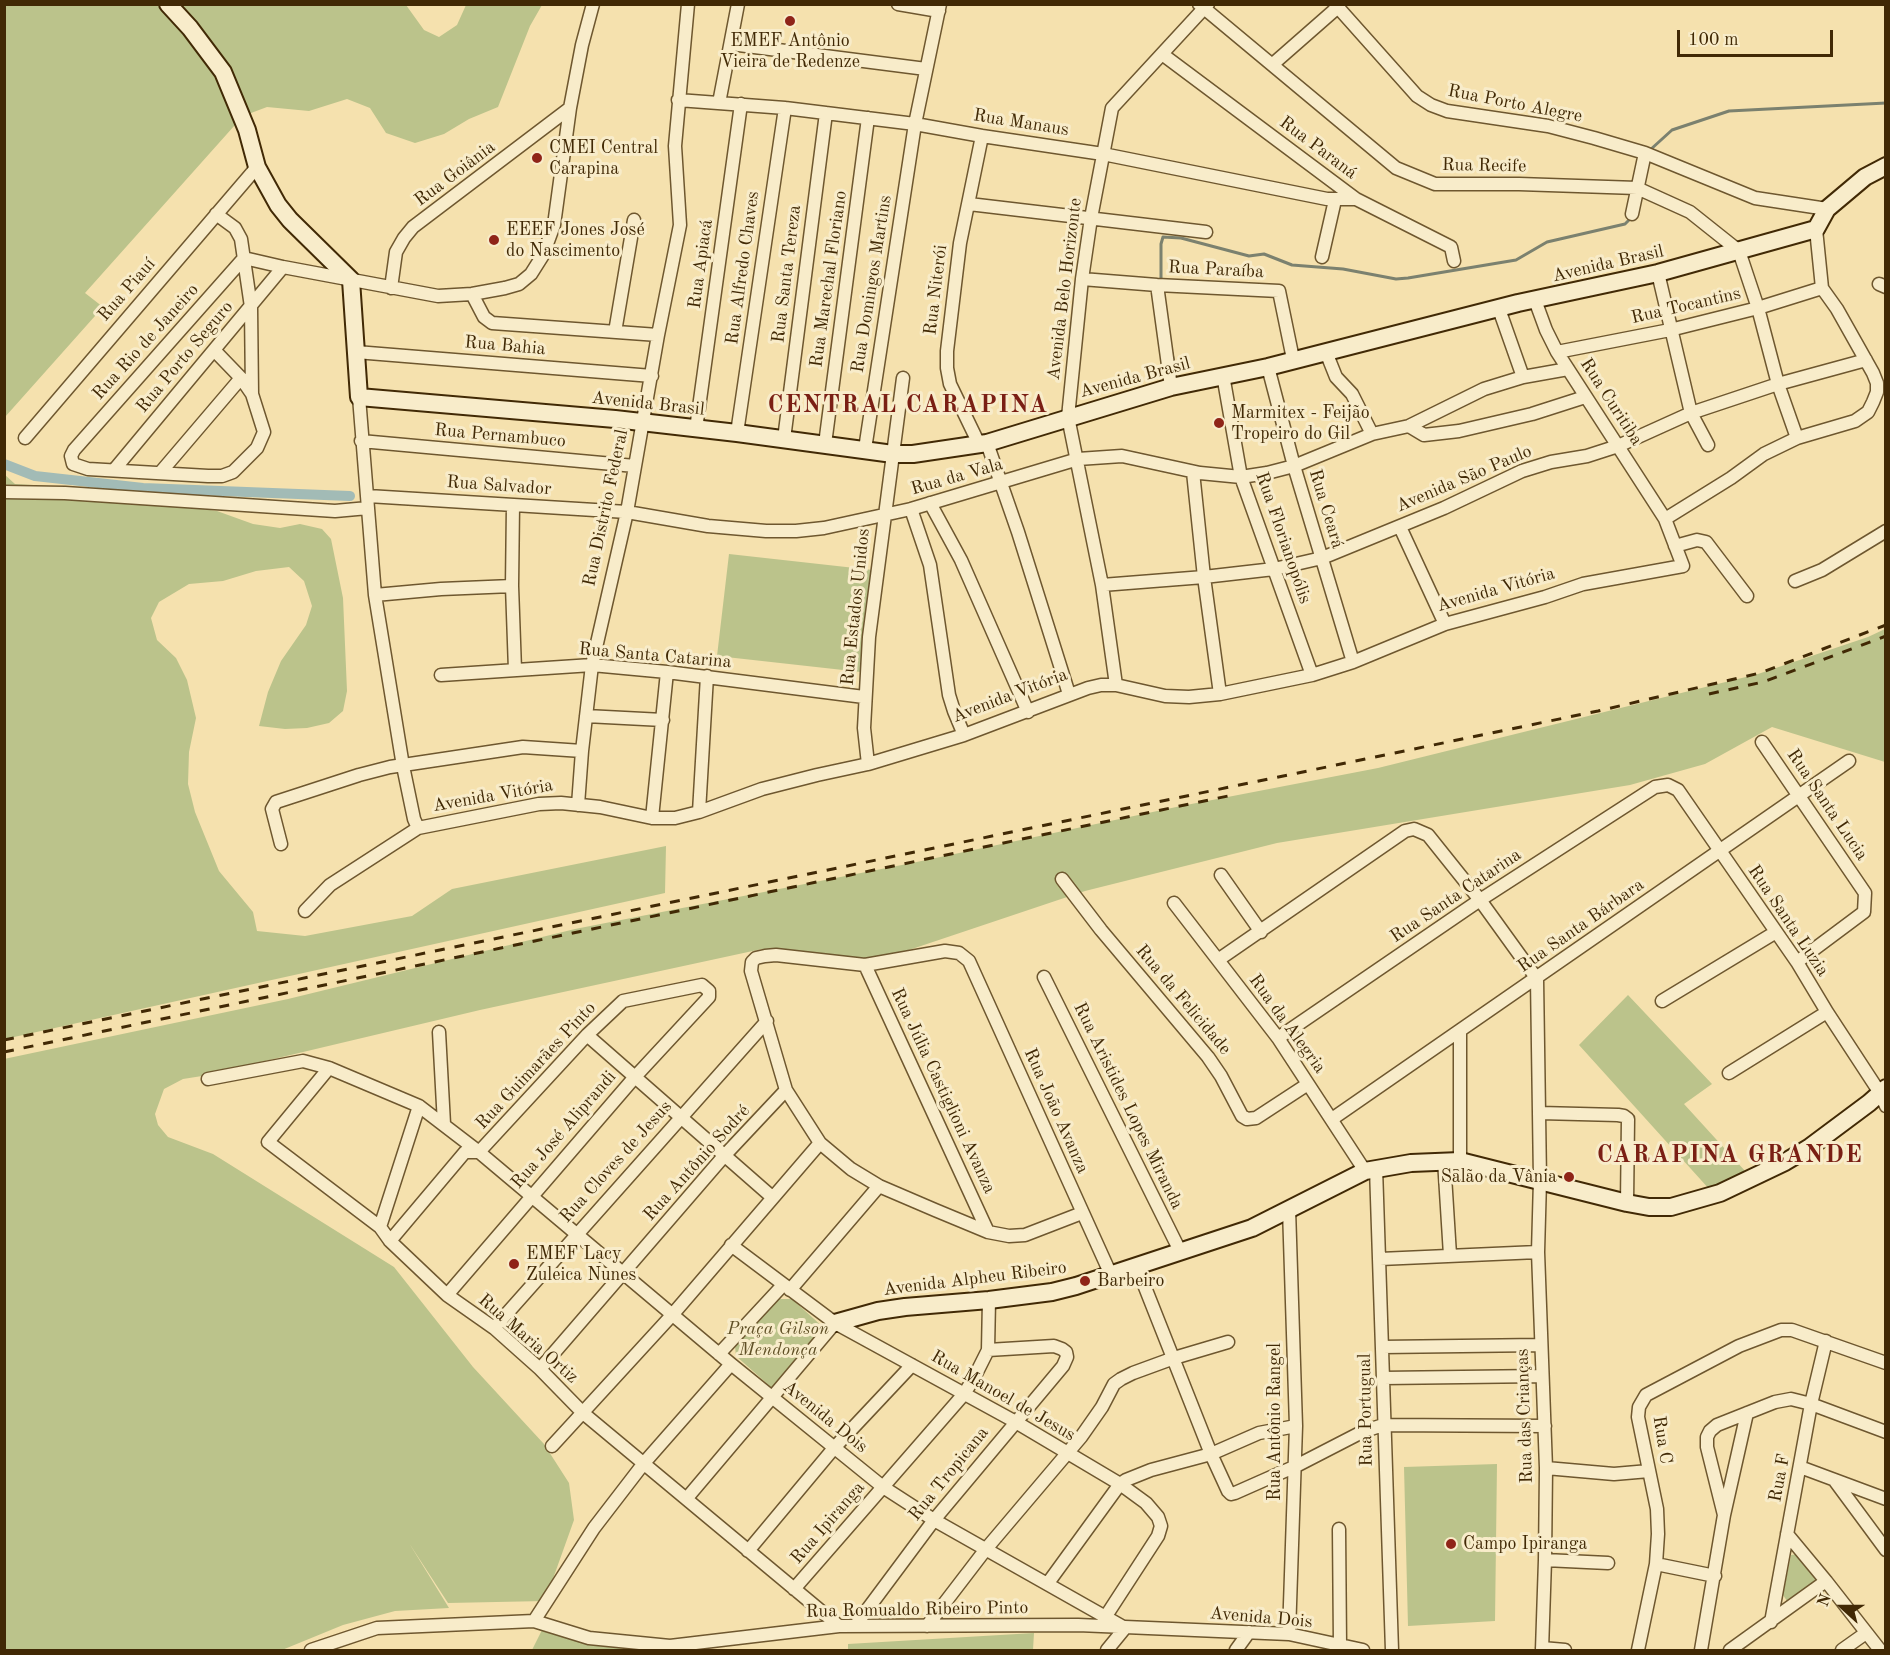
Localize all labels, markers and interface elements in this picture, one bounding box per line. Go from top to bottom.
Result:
marker: EMEF Antônio Vieira de Redenze [783,14,797,28]
scale bar [1680,18,1836,56]
place label: EMEF Antônio Vieira de Redenze [720,30,860,72]
text: 100 m [1688,31,1739,49]
street label: Rua Porto Alegre [1446,80,1584,128]
street label: Rua Manaus [972,105,1070,141]
street label: Rua Paraná [1275,112,1361,184]
street label: Rua Goiânia [410,137,500,211]
place label: CMEI Central Carapina [549,137,658,180]
marker: CMEI Central Carapina [530,151,544,165]
street label: Rua Recife [1442,154,1526,178]
street label: Rua Marechal Floriano [806,189,852,369]
street label: Rua Alfredo Chaves [722,190,764,346]
street label: Rua Domingos Martins [847,194,897,374]
street label: Avenida Belo Horizonte [1043,197,1087,381]
street label: Rua Santa Tereza [768,204,806,344]
street label: Rua Apiacá [684,218,718,310]
place label: EEEF Jones José do Nascimento [506,219,645,262]
marker: EEEF Jones José do Nascimento [487,233,501,247]
street label: Avenida Brasil [1550,241,1666,287]
street label: Rua Niterói [920,244,952,336]
street label: Rua Piauí [94,254,160,326]
street label: Rua Paraíba [1167,257,1265,283]
street label: Rua Rio de Janeiro [88,280,204,404]
street label: Rua Tocantins [1629,283,1743,329]
street label: Rua Porto Seguro [132,297,238,417]
street label: Rua Bahia [464,332,546,360]
street label: Avenida Brasil [1077,353,1193,403]
street label: Rua Curitiba [1575,354,1647,450]
street label: Avenida Brasil [590,387,706,421]
district label: CENTRAL CARAPINA [767,392,1049,420]
place label: Marmitex - Feijão Tropeiro do Gil [1231,402,1370,444]
marker: Marmitex - Feijão Tropeiro do Gil [1212,416,1226,430]
street label: Rua Pernambuco [433,419,567,453]
street label: Rua Distrito Federal [579,428,633,588]
street label: Avenida São Paulo [1393,441,1535,517]
street label: Rua da Vala [908,454,1006,500]
street label: Rua Ceará [1304,467,1348,551]
street label: Rua Florianopólis [1250,469,1316,607]
street label: Rua Salvador [446,472,552,500]
street label: Rua Estados Unidos [837,527,875,687]
street label: Avenida Vitória [1434,563,1558,617]
street label: Rua Santa Catarina [578,639,732,673]
street label: Avenida Vitória [949,664,1071,728]
street label: Rua Santa Lucia [1782,745,1872,865]
street label: Avenida Vitória [431,775,555,817]
street label: Rua Santa Catarina [1386,844,1526,948]
street label: Rua Santa Luzia [1743,861,1833,981]
street label: Rua Santa Bárbara [1514,874,1648,978]
street label: Rua da Felicidade [1131,940,1235,1060]
street label: Rua da Alegria [1244,970,1330,1078]
street label: Rua Júlia Castiglioni Avanza [886,985,1000,1197]
street label: Rua Guimarães Pinto [471,998,601,1134]
street label: Rua Aristides Lopes Miranda [1068,999,1188,1213]
street label: Rua João Avanza [1019,1045,1093,1177]
street label: Rua José Aliprandi [507,1067,621,1193]
street label: Rua Cloves de Jesus [555,1096,677,1228]
street label: Rua Antônio Sodré [639,1100,755,1226]
district label: CARAPINA GRANDE [1597,1142,1863,1170]
place label: Salão da Vânia [1441,1166,1557,1188]
marker: Salão da Vânia [1562,1170,1576,1184]
place label: EMEF Lacy Zuleica Nunes [526,1243,636,1286]
marker: EMEF Lacy Zuleica Nunes [507,1257,521,1271]
street label: Avenida Alpheu Ribeiro [882,1257,1068,1301]
place label: Barbeiro [1097,1270,1164,1292]
marker: Barbeiro [1078,1274,1092,1288]
street label: Rua Maria Ortiz [474,1290,582,1388]
park label: Praça Gilson Mendonça [727,1318,829,1360]
street label: Rua Antônio Rangel [1264,1343,1286,1501]
street label: Rua Manoel de Jesus [927,1346,1079,1446]
street label: Rua das Crianças [1512,1348,1538,1484]
street label: Rua Portugual [1354,1353,1378,1467]
street label: Avenida Dois [778,1376,872,1458]
street label: Rua C [1648,1414,1676,1466]
street label: Rua Tropicana [904,1422,994,1526]
street label: Rua F [1765,1452,1795,1504]
street label: Rua Ipiranga [786,1477,870,1569]
place label: Campo Ipiranga [1463,1533,1587,1555]
marker: Campo Ipiranga [1444,1537,1458,1551]
north arrow [1812,1577,1872,1637]
text: N [1816,1592,1835,1609]
street label: Rua Romualdo Ribeiro Pinto [805,1597,1029,1623]
street label: Avenida Dois [1209,1603,1313,1633]

